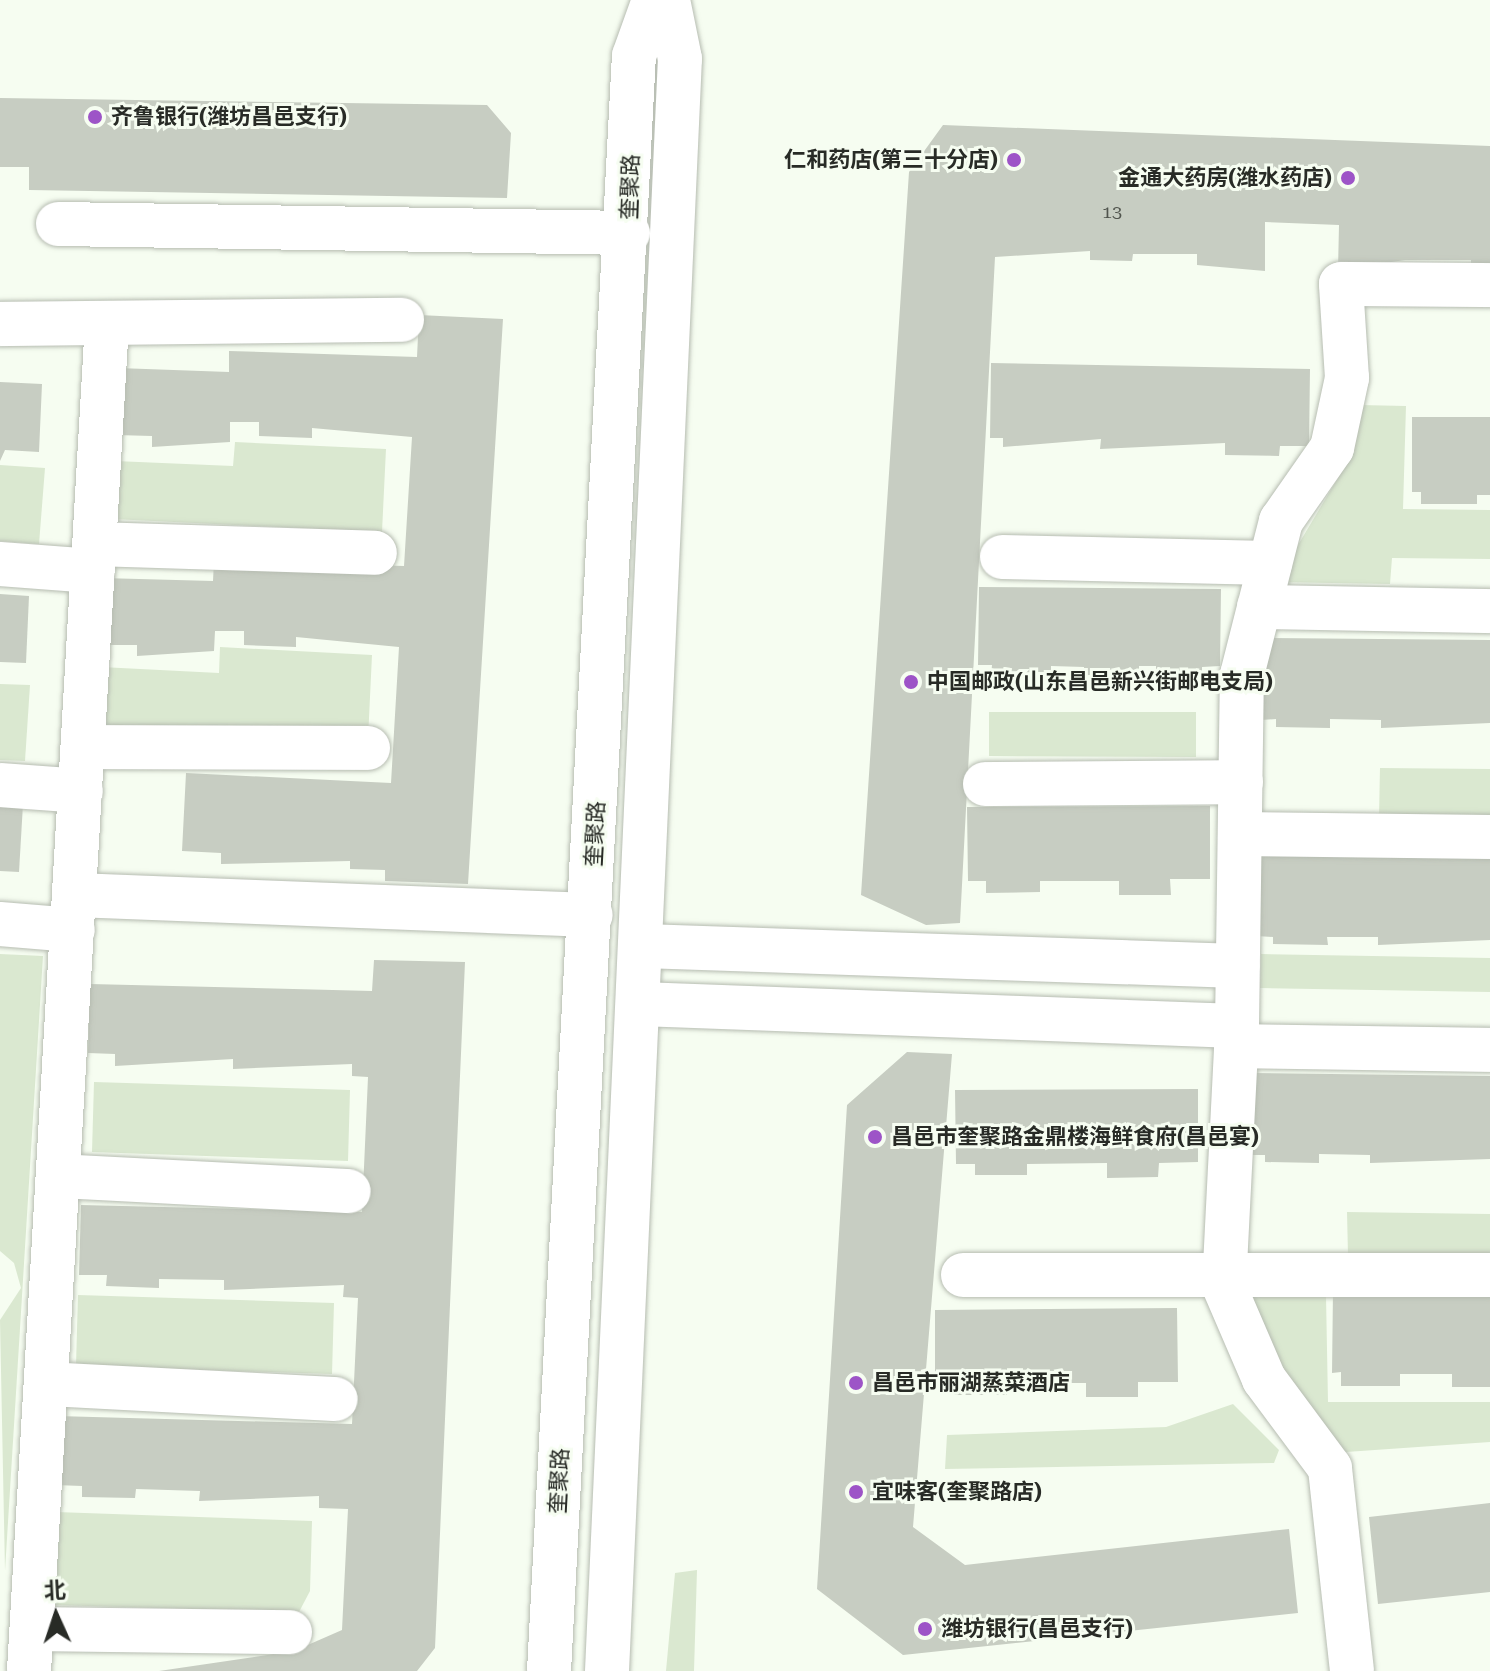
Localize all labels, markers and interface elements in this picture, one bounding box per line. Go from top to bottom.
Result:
place label: 齐鲁银行(潍坊昌邑支行) [111,104,347,130]
marker: 齐鲁银行(潍坊昌邑支行) [86,108,104,126]
place label: 仁和药店(第三十分店) [784,147,998,173]
marker: 仁和药店(第三十分店) [1005,151,1023,169]
street label: 奎聚路 [616,154,644,220]
place label: 金通大药房(潍水药店) [1118,165,1332,191]
marker: 金通大药房(潍水药店) [1339,169,1357,187]
house number: 13 [1102,201,1122,223]
place label: 中国邮政(山东昌邑新兴街邮电支局) [927,669,1273,695]
marker: 中国邮政(山东昌邑新兴街邮电支局) [902,673,920,691]
street label: 奎聚路 [580,800,610,868]
place label: 昌邑市奎聚路金鼎楼海鲜食府(昌邑宴) [891,1124,1259,1150]
marker: 昌邑市奎聚路金鼎楼海鲜食府(昌邑宴) [866,1128,884,1146]
place label: 昌邑市丽湖蒸菜酒店 [872,1370,1070,1396]
marker: 昌邑市丽湖蒸菜酒店 [847,1374,865,1392]
street label: 奎聚路 [544,1447,574,1515]
place label: 宜味客(奎聚路店) [872,1479,1042,1505]
marker: 宜味客(奎聚路店) [847,1483,865,1501]
north arrow [16,1575,96,1655]
text: 北 [43,1577,66,1604]
place label: 潍坊银行(昌邑支行) [941,1616,1133,1642]
marker: 潍坊银行(昌邑支行) [916,1620,934,1638]

